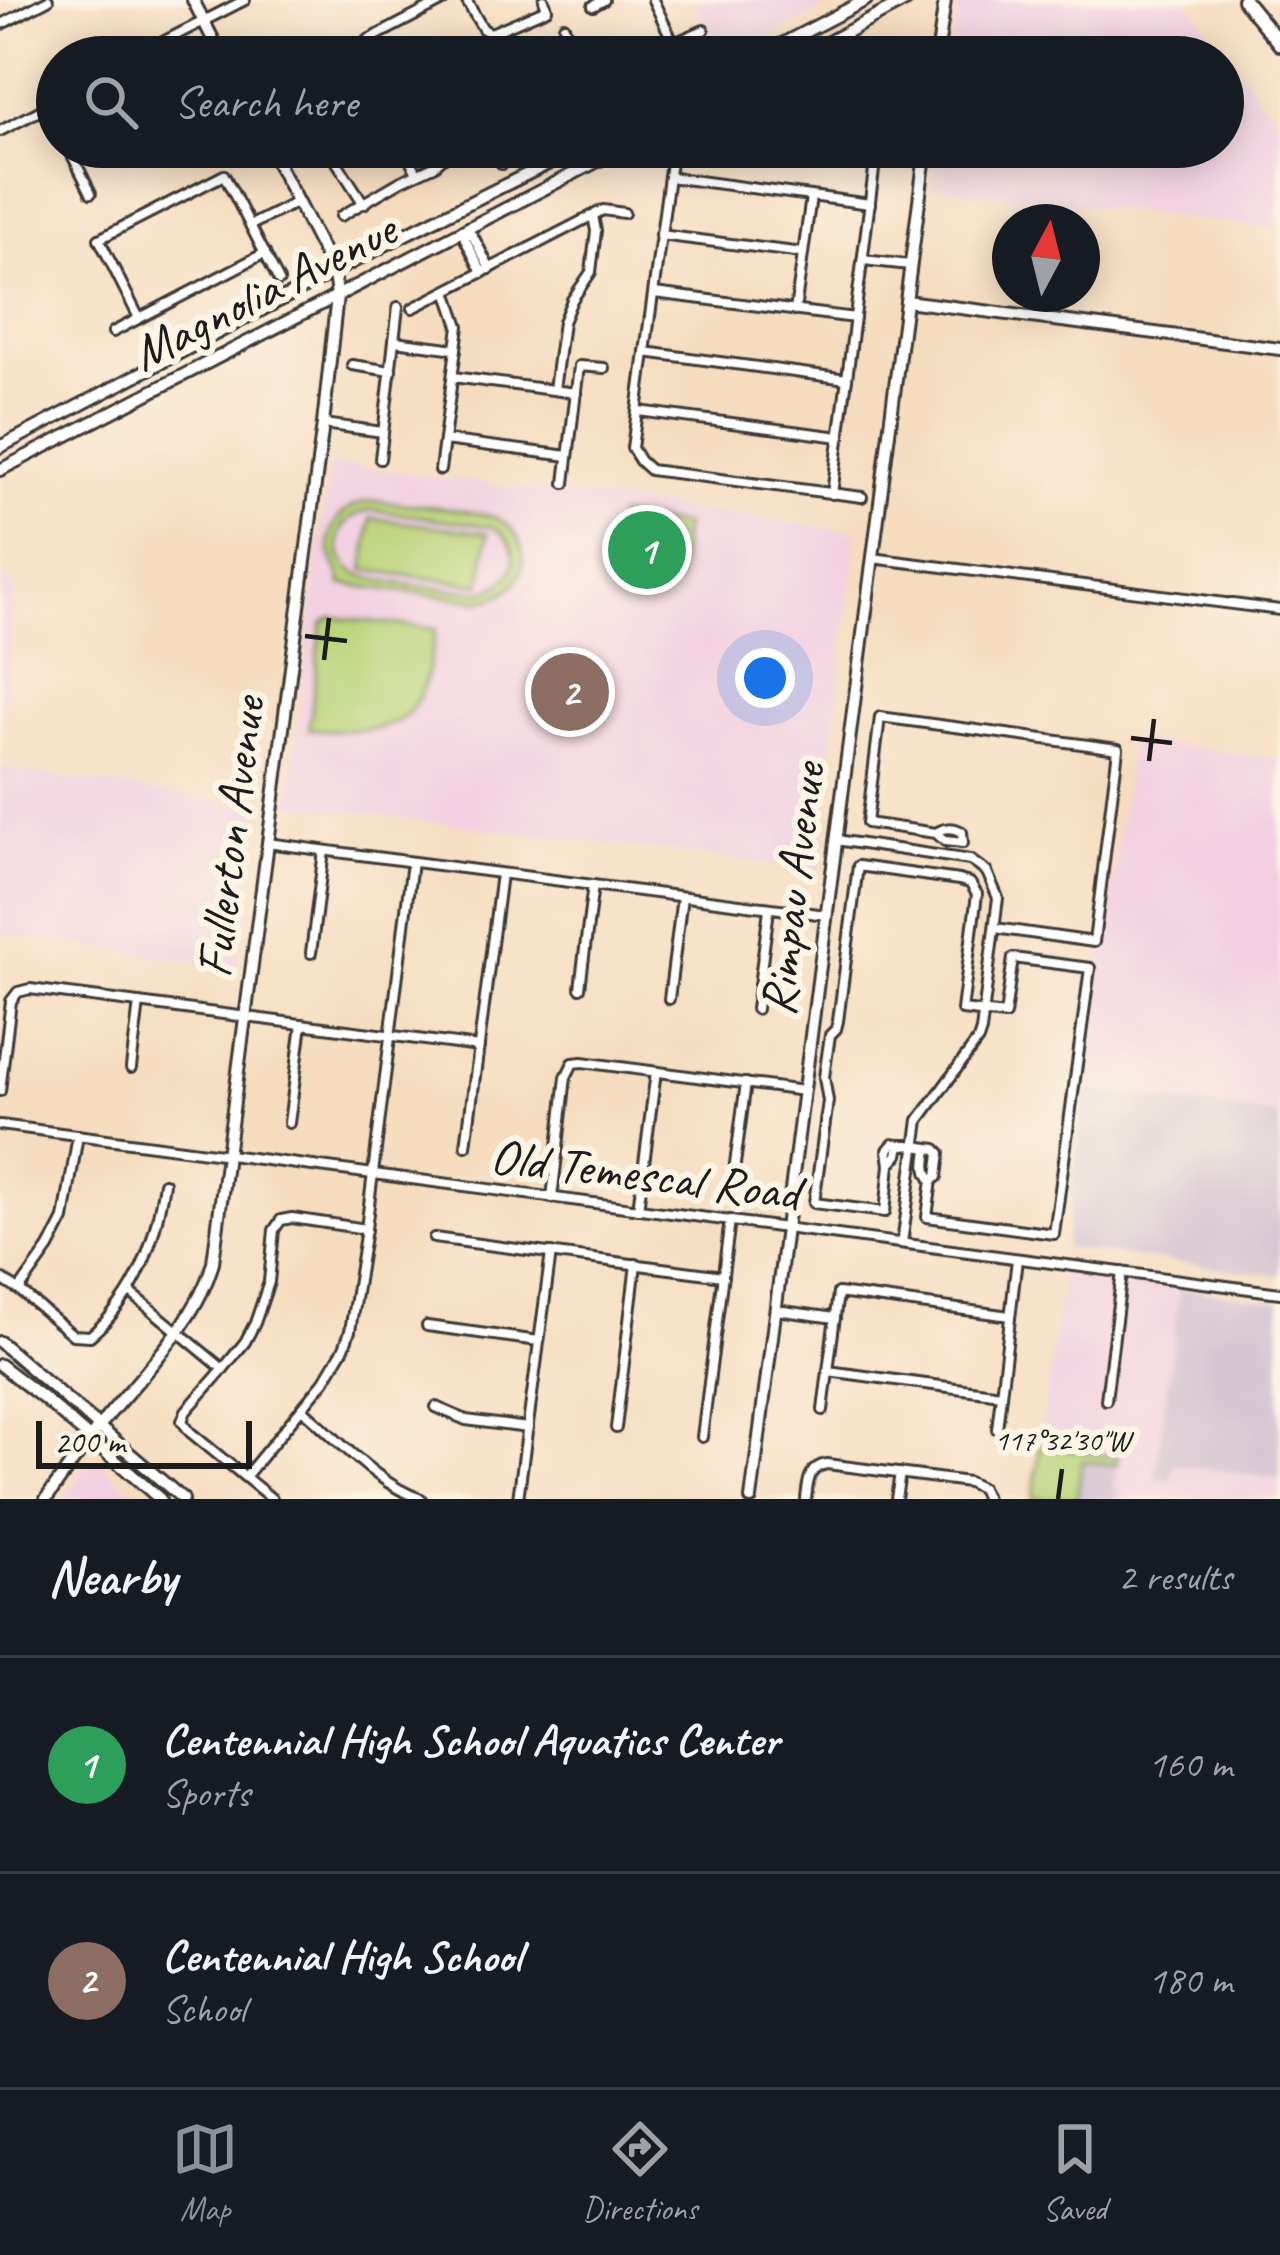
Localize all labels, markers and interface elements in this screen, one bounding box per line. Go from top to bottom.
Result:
search box [36,36,1244,168]
icon: search [78,69,144,135]
text: Search here [174,74,357,131]
street label: Magnolia Avenue [121,195,409,385]
north arrow [992,204,1100,312]
pin: 1 [608,505,686,595]
pin: 2 [531,647,609,737]
your location [735,648,795,708]
street label: Fullerton Avenue [181,690,279,981]
street label: Rimpau Avenue [745,756,840,1019]
street label: Old Temescal Road [487,1123,810,1226]
scale bar [36,1415,252,1468]
text: 200 m [54,1421,125,1463]
text: 117°32'30"W [994,1421,1135,1459]
text: Nearby [48,1545,176,1609]
text: 2 results [1118,1553,1232,1602]
text: Centennial High School Aquatics Center [162,1712,779,1769]
text: 1 [78,1740,96,1789]
text: 160 m [1148,1740,1232,1789]
text: Sports [162,1769,250,1818]
text: Centennial High School [162,1928,521,1985]
text: 2 [78,1956,96,2005]
text: 180 m [1148,1956,1232,2005]
text: School [162,1985,246,2034]
tab: Map [172,2116,238,2230]
tab: Directions [583,2116,697,2230]
tab: Saved [1042,2116,1108,2230]

